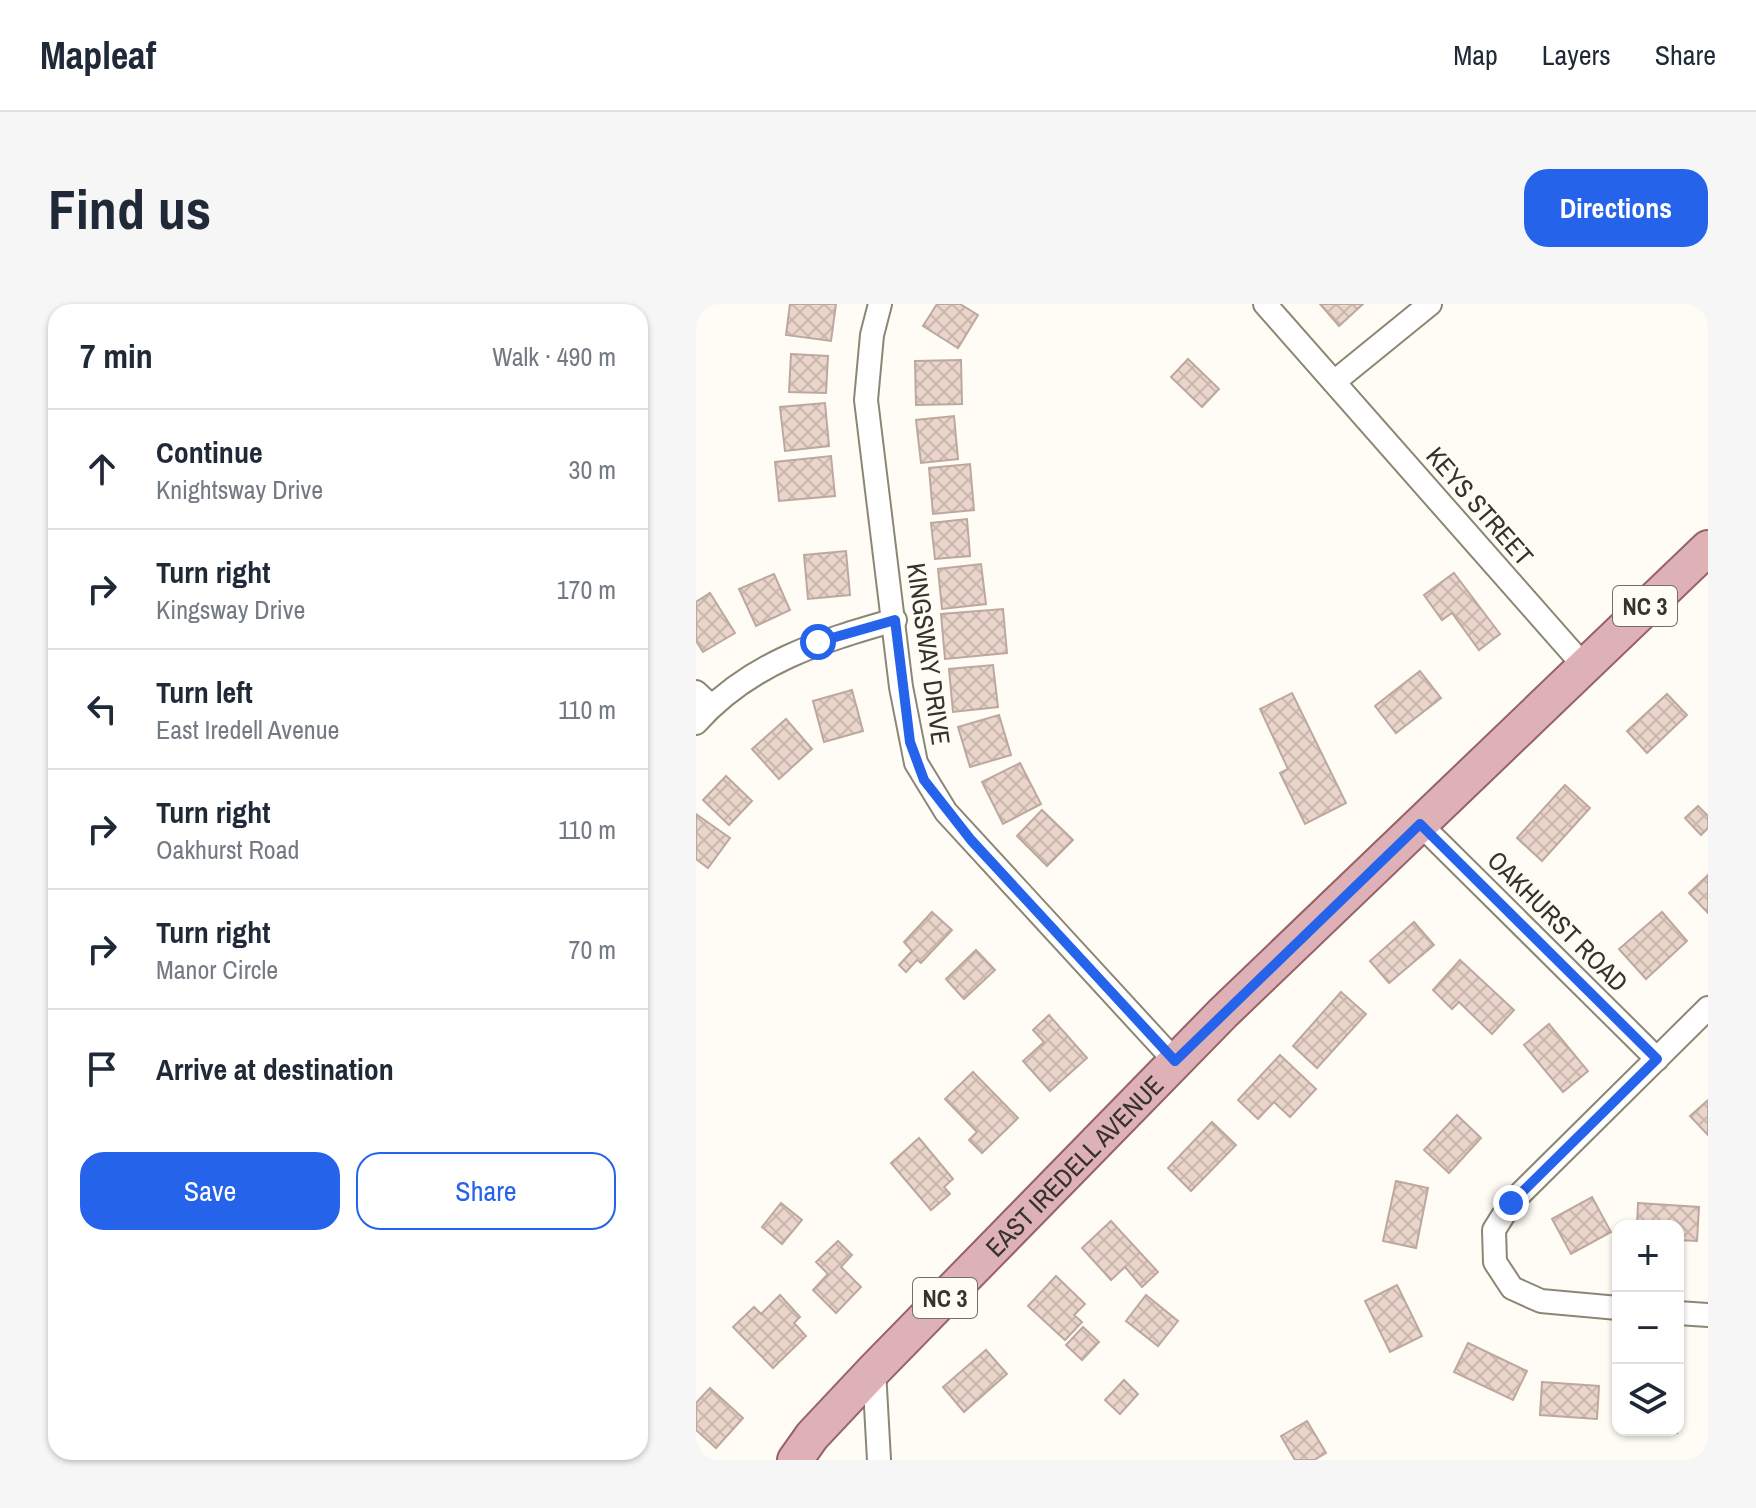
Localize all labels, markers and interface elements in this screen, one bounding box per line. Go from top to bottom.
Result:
text: Mapleaf [40,30,156,81]
text: Map [1453,36,1498,74]
text: Layers [1542,36,1611,74]
text: Share [1655,36,1716,74]
button: Directions [1524,169,1708,247]
text: Find us [48,171,211,246]
text: 7 min [80,333,153,379]
text: Walk · 490 m [492,339,616,374]
text: Continue [156,432,263,472]
street label: KEYS STREET [1419,439,1541,573]
icon: ahead [80,447,124,491]
text: 30 m [569,452,616,487]
text: Knightsway Drive [156,472,323,507]
text: Turn right [156,552,270,592]
street label: KINGSWAY DRIVE [899,561,959,747]
icon: right [80,567,124,611]
text: 170 m [557,572,616,607]
road number: NC 3 [1613,586,1677,626]
text: Kingsway Drive [156,592,305,627]
route start [800,624,836,660]
text: Turn left [156,672,253,712]
icon: left [80,687,124,731]
text: 110 m [558,692,616,727]
text: East Iredell Avenue [156,712,339,747]
text: Turn right [156,792,270,832]
icon: right [80,807,124,851]
text: 110 m [558,812,616,847]
text: Oakhurst Road [156,832,299,867]
street label: OAKHURST ROAD [1480,843,1636,999]
text: Turn right [156,912,270,952]
icon: right [80,927,124,971]
text: 70 m [569,932,616,967]
text: Manor Circle [156,952,278,987]
icon: arrive [80,1047,124,1091]
text: Arrive at destination [156,1049,394,1089]
street label: EAST IREDELL AVENUE [977,1067,1170,1264]
button: Save [80,1152,340,1230]
button: Share [356,1152,616,1230]
route end [1493,1185,1529,1221]
map controls [1612,1220,1684,1436]
button: + [1612,1220,1684,1292]
road number: NC 3 [913,1278,977,1318]
button: − [1612,1292,1684,1364]
button: layers [1612,1364,1684,1436]

